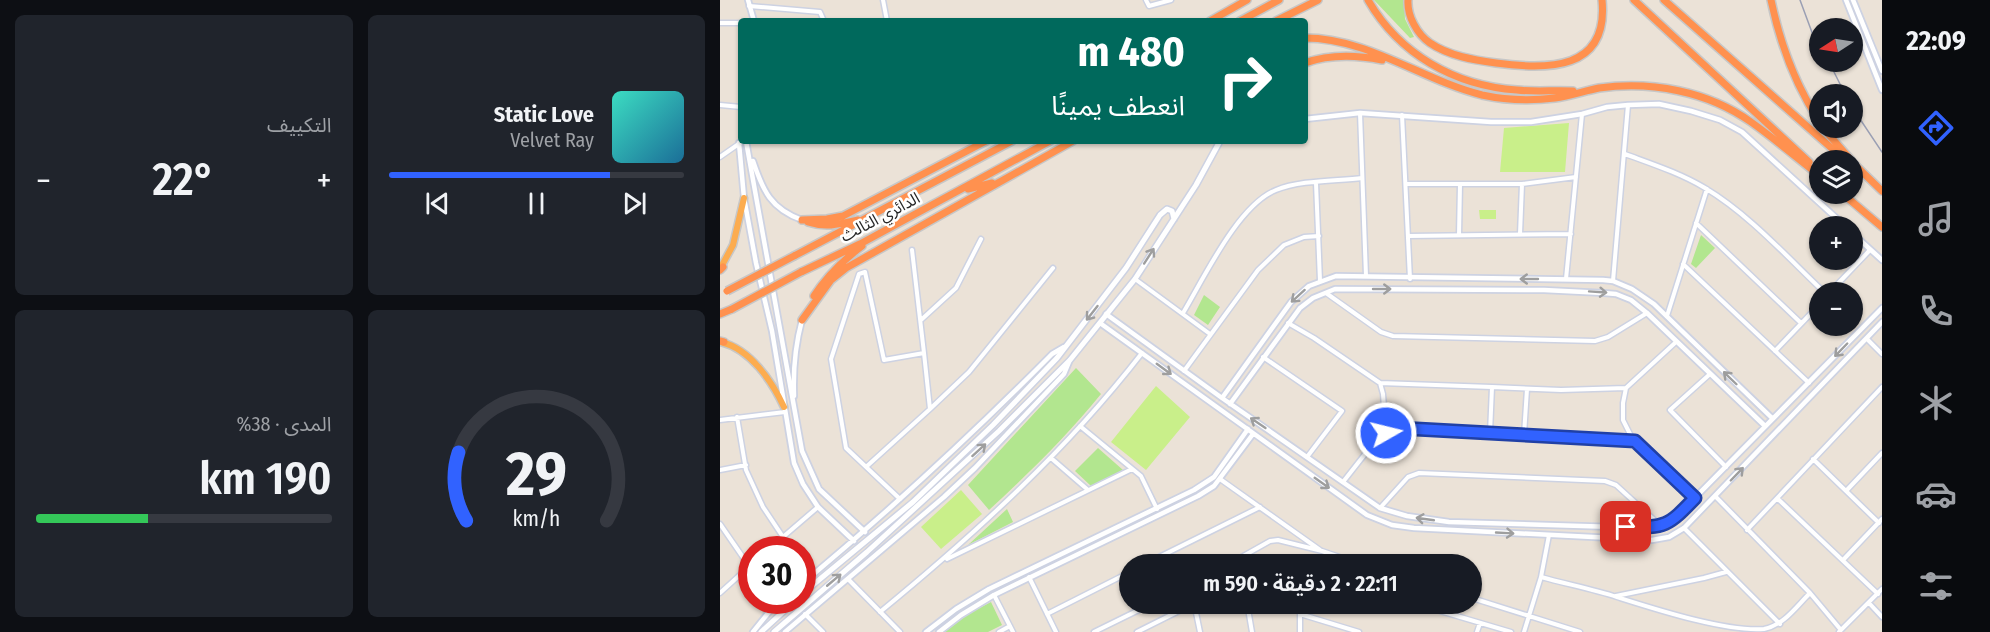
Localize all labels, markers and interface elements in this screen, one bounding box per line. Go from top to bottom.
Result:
north arrow [1809,18,1863,72]
map controls [1809,18,1863,336]
text: 22:09 [1906,25,1966,57]
text: 480 m [1078,27,1185,77]
icon: right [1206,42,1284,120]
button: sound [1809,84,1863,138]
text: انعطف يمينًا [1051,90,1185,122]
text: Static Love [494,101,594,128]
icon: directions [1915,107,1957,149]
text: التكييف [267,113,332,137]
text: Velvet Ray [510,128,594,152]
button: layers [1809,150,1863,204]
text: 22° [152,153,215,207]
text: − [36,161,51,201]
text: + [316,161,332,201]
icon: previous [421,187,454,220]
icon: pause [520,187,553,220]
icon: next [618,187,651,220]
street label: الدائري الثالث [837,188,924,248]
icon: music [1915,198,1957,240]
button: + [1809,216,1863,270]
one-way arrow [1143,249,1155,265]
one-way arrow [1520,273,1540,285]
button: − [1809,282,1863,336]
one-way arrow [1371,283,1391,295]
one-way arrow [1587,287,1607,298]
one-way arrow [1291,289,1306,303]
icon: phone [1915,290,1957,332]
one-way arrow [1085,305,1098,321]
one-way arrow [1834,343,1849,358]
one-way arrow [1156,363,1172,375]
one-way arrow [1723,370,1738,385]
icon: climate [1915,382,1957,424]
position arrow [1354,401,1418,465]
text: المدى · 38% [237,412,332,436]
one-way arrow [1251,417,1267,429]
text: 29 [505,437,567,512]
one-way arrow [971,443,986,457]
text: 190 km [199,452,332,506]
one-way arrow [1730,467,1745,482]
icon: car [1915,473,1957,515]
one-way arrow [1314,477,1330,489]
pin [1600,501,1651,552]
text: km/h [512,506,560,532]
icon: arrive [1609,510,1642,543]
one-way arrow [1416,513,1436,524]
one-way arrow [1494,527,1514,538]
speed limit sign: 30 [738,536,816,614]
icon: filters [1915,565,1957,607]
text: 22:11 · 2 دقيقة · 590 m [1203,570,1398,597]
one-way arrow [826,573,842,586]

